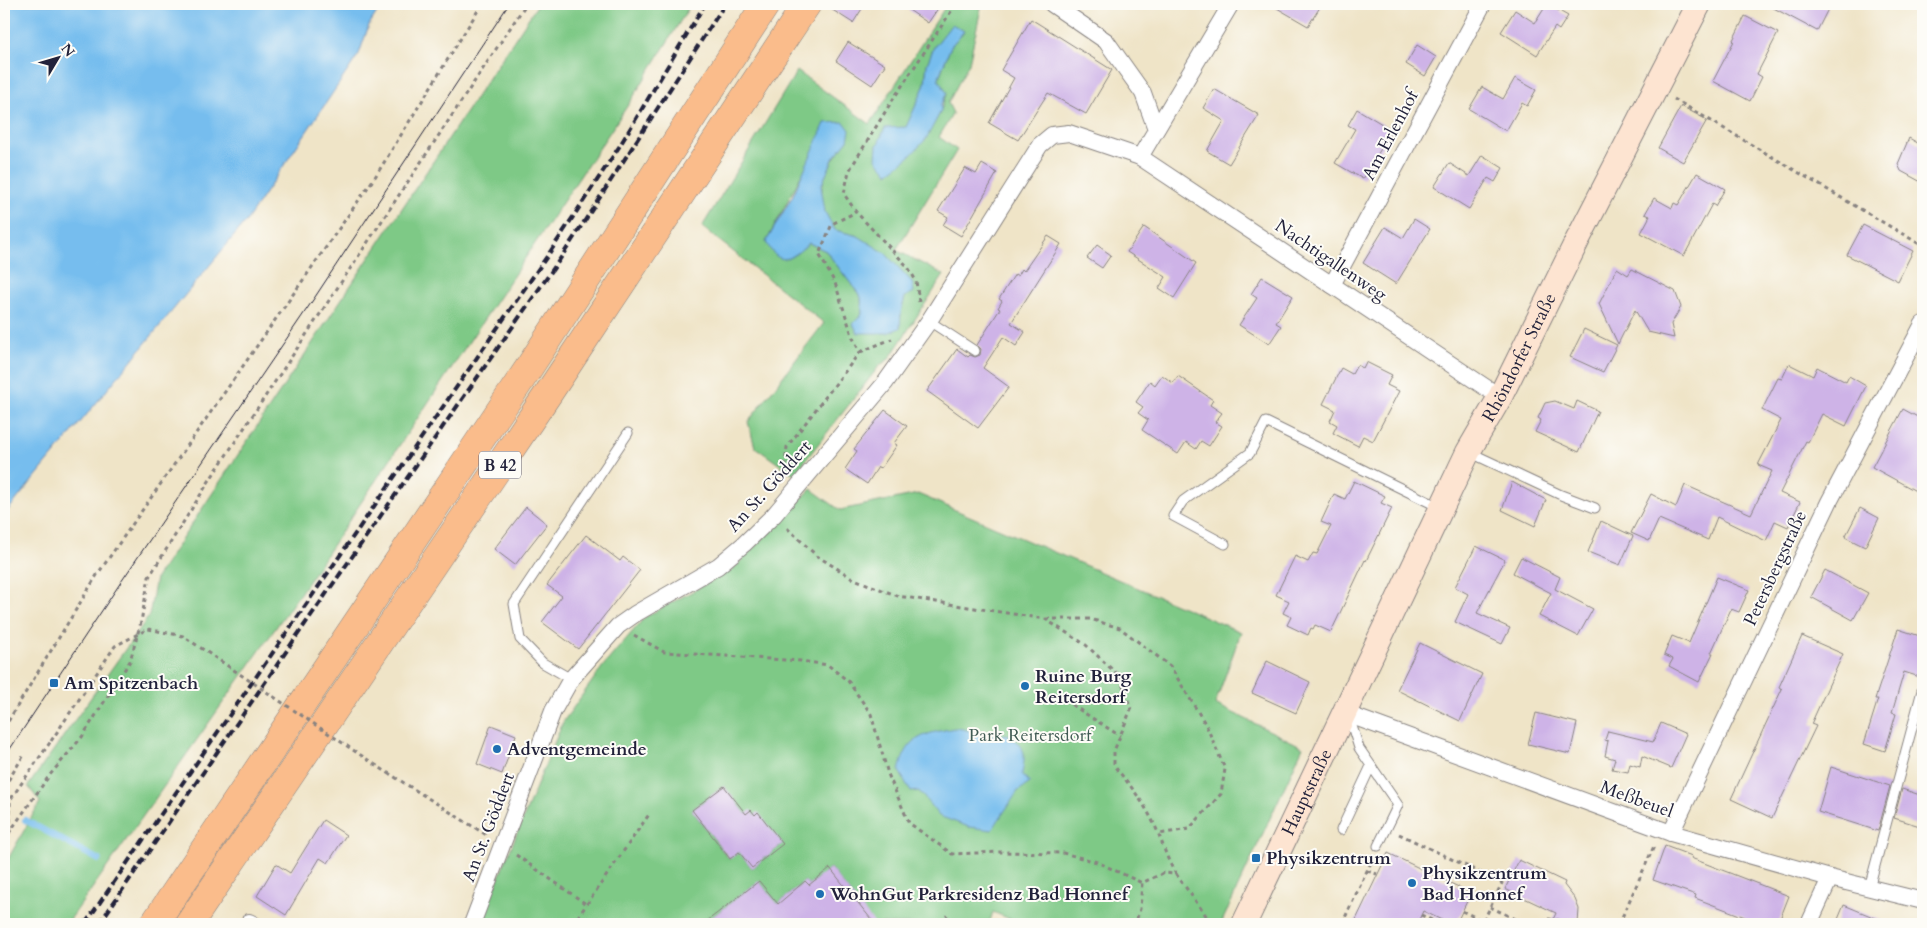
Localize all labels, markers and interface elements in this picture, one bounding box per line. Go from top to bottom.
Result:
north arrow [32,32,82,82]
text: N [57,40,79,61]
street label: Am Erlenhof [1356,83,1426,185]
street label: Nachtigallenweg [1270,214,1392,308]
street label: Rhöndorfer Straße [1476,289,1562,427]
street label: An St. Göddert [721,435,818,538]
road number: B 42 [479,452,521,478]
street label: Petersbergstraße [1738,506,1813,630]
place label: Ruine Burg Reitersdorf [1035,664,1131,710]
place label: Am Spitzenbach [64,671,198,696]
marker: Am Spitzenbach [48,677,60,689]
marker: Ruine Burg Reitersdorf [1019,680,1031,692]
park label: Park Reitersdorf [969,723,1095,748]
place label: Adventgemeinde [507,737,647,762]
marker: Adventgemeinde [491,743,503,755]
street label: Hauptstraße [1276,745,1338,840]
street label: An St. Göddert [456,768,521,886]
street label: Meßbeuel [1597,775,1677,824]
place label: Physikzentrum [1266,846,1391,871]
marker: Physikzentrum [1250,852,1262,864]
place label: Physikzentrum Bad Honnef [1422,861,1547,907]
marker: Physikzentrum Bad Honnef [1406,877,1418,889]
place label: WohnGut Parkresidenz Bad Honnef [829,882,1131,907]
marker: WohnGut Parkresidenz Bad Honnef [814,888,826,900]

